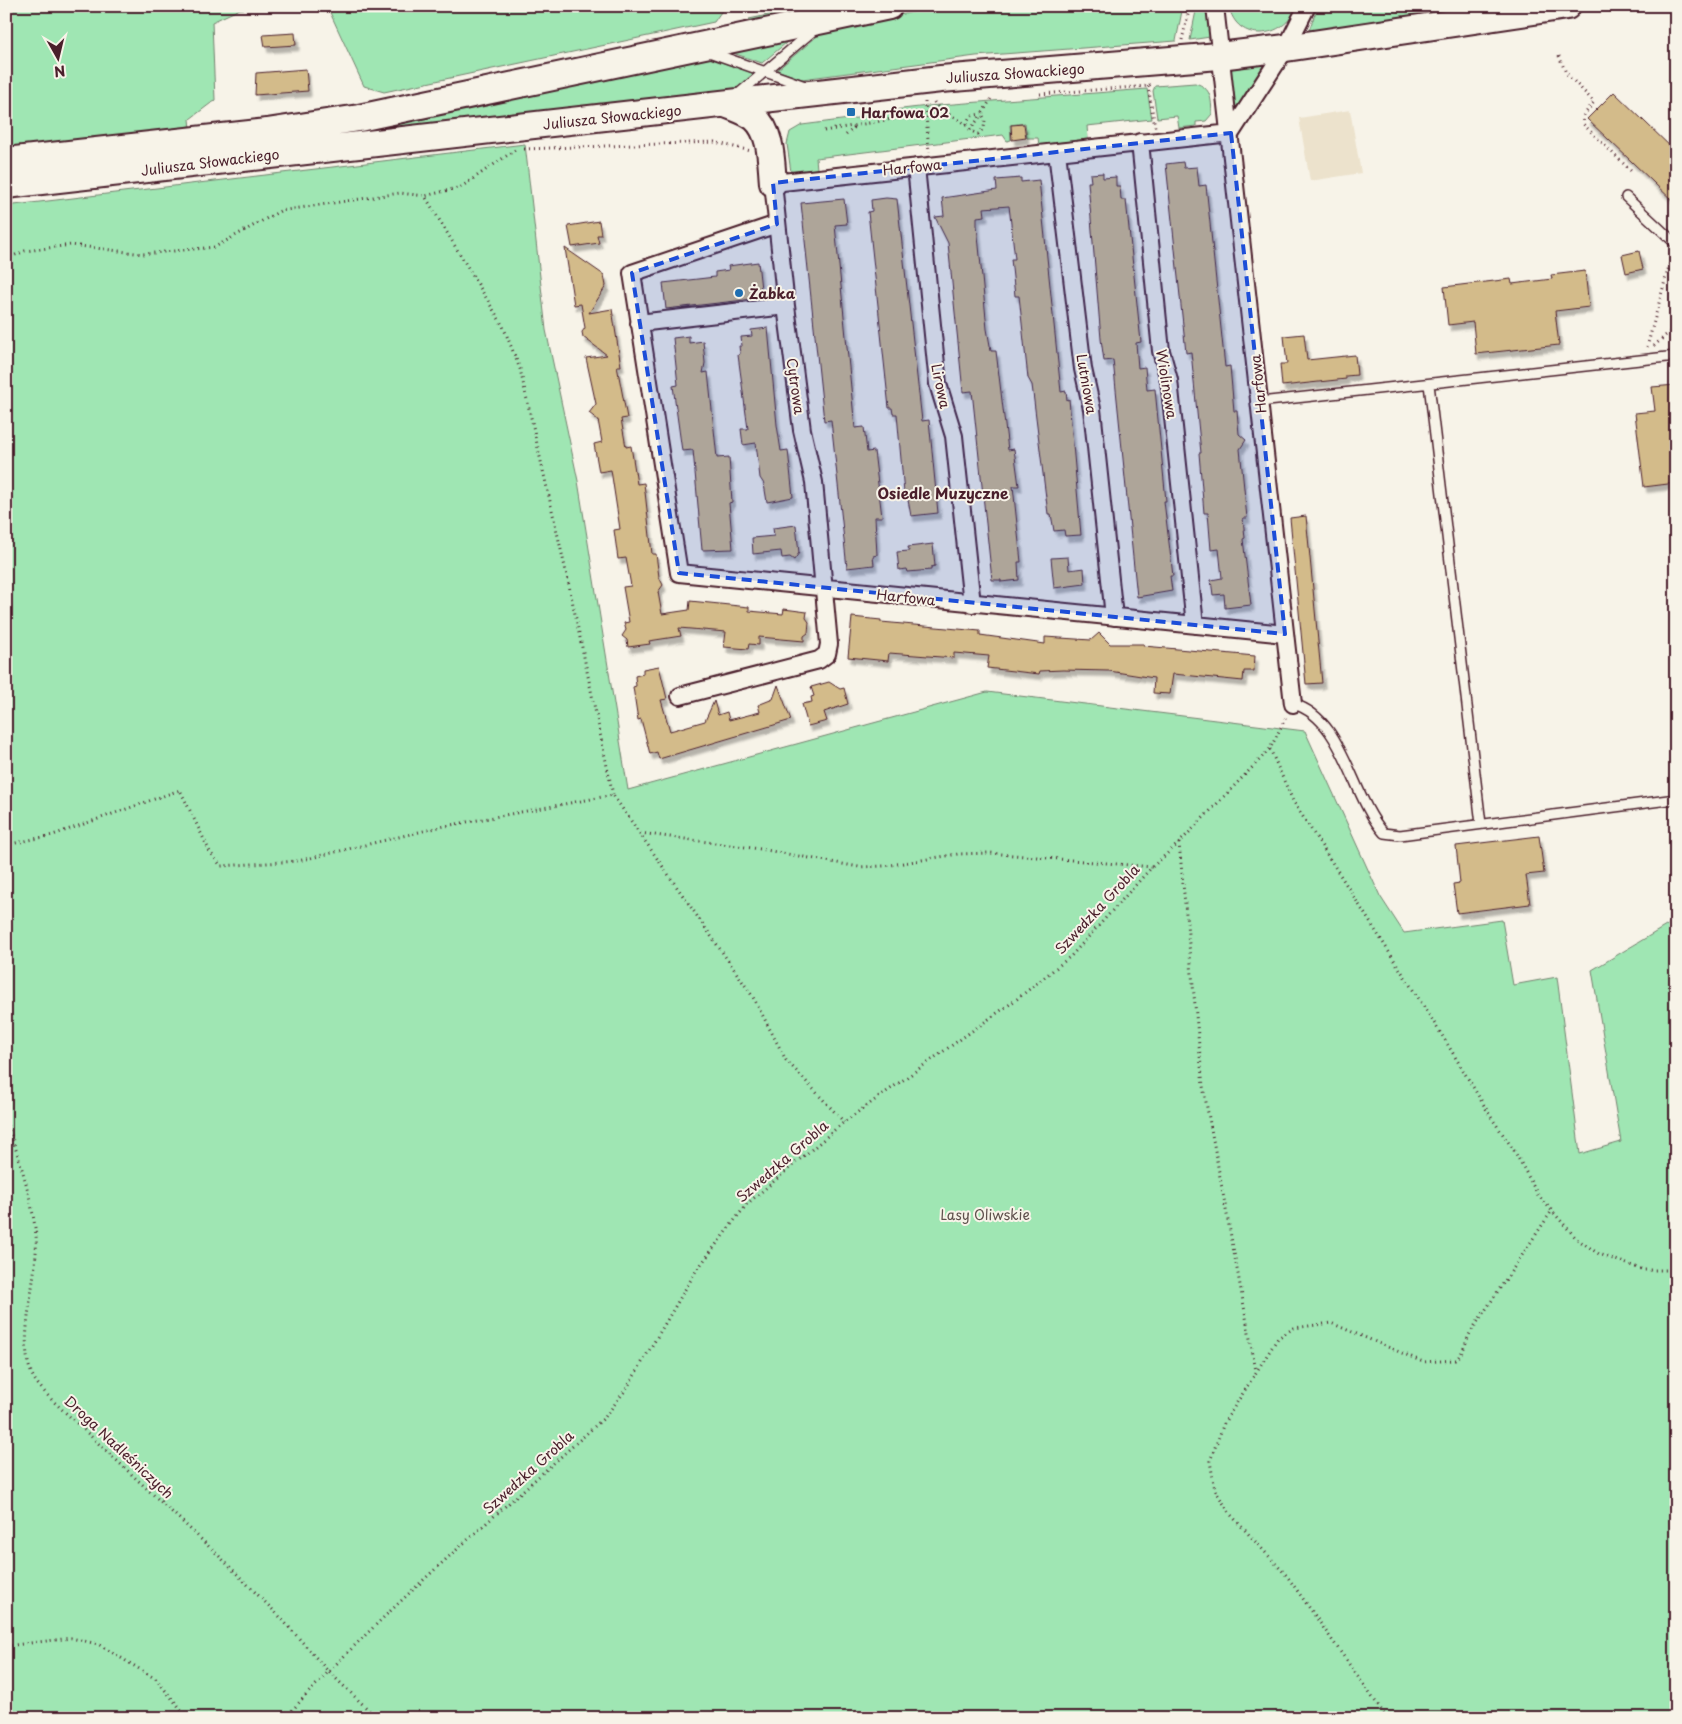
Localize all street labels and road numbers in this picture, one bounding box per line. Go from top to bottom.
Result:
street label: Juliusza Słowackiego [945,58,1085,88]
street label: Juliusza Słowackiego [542,99,682,135]
street label: Juliusza Słowackiego [140,143,280,181]
street label: Harfowa [881,153,943,181]
street label: Wiolinowa [1151,348,1183,421]
street label: Lutniowa [1071,352,1103,416]
street label: Harfowa [1244,353,1272,415]
street label: Cytrowa [782,356,810,416]
street label: Lirowa [926,362,956,411]
street label: Harfowa [875,583,937,611]
street label: Szwedzka Grobla [1050,859,1144,959]
street label: Szwedzka Grobla [731,1115,833,1207]
street label: Droga Nadleśniczych [60,1391,178,1503]
street label: Szwedzka Grobla [478,1425,578,1519]

